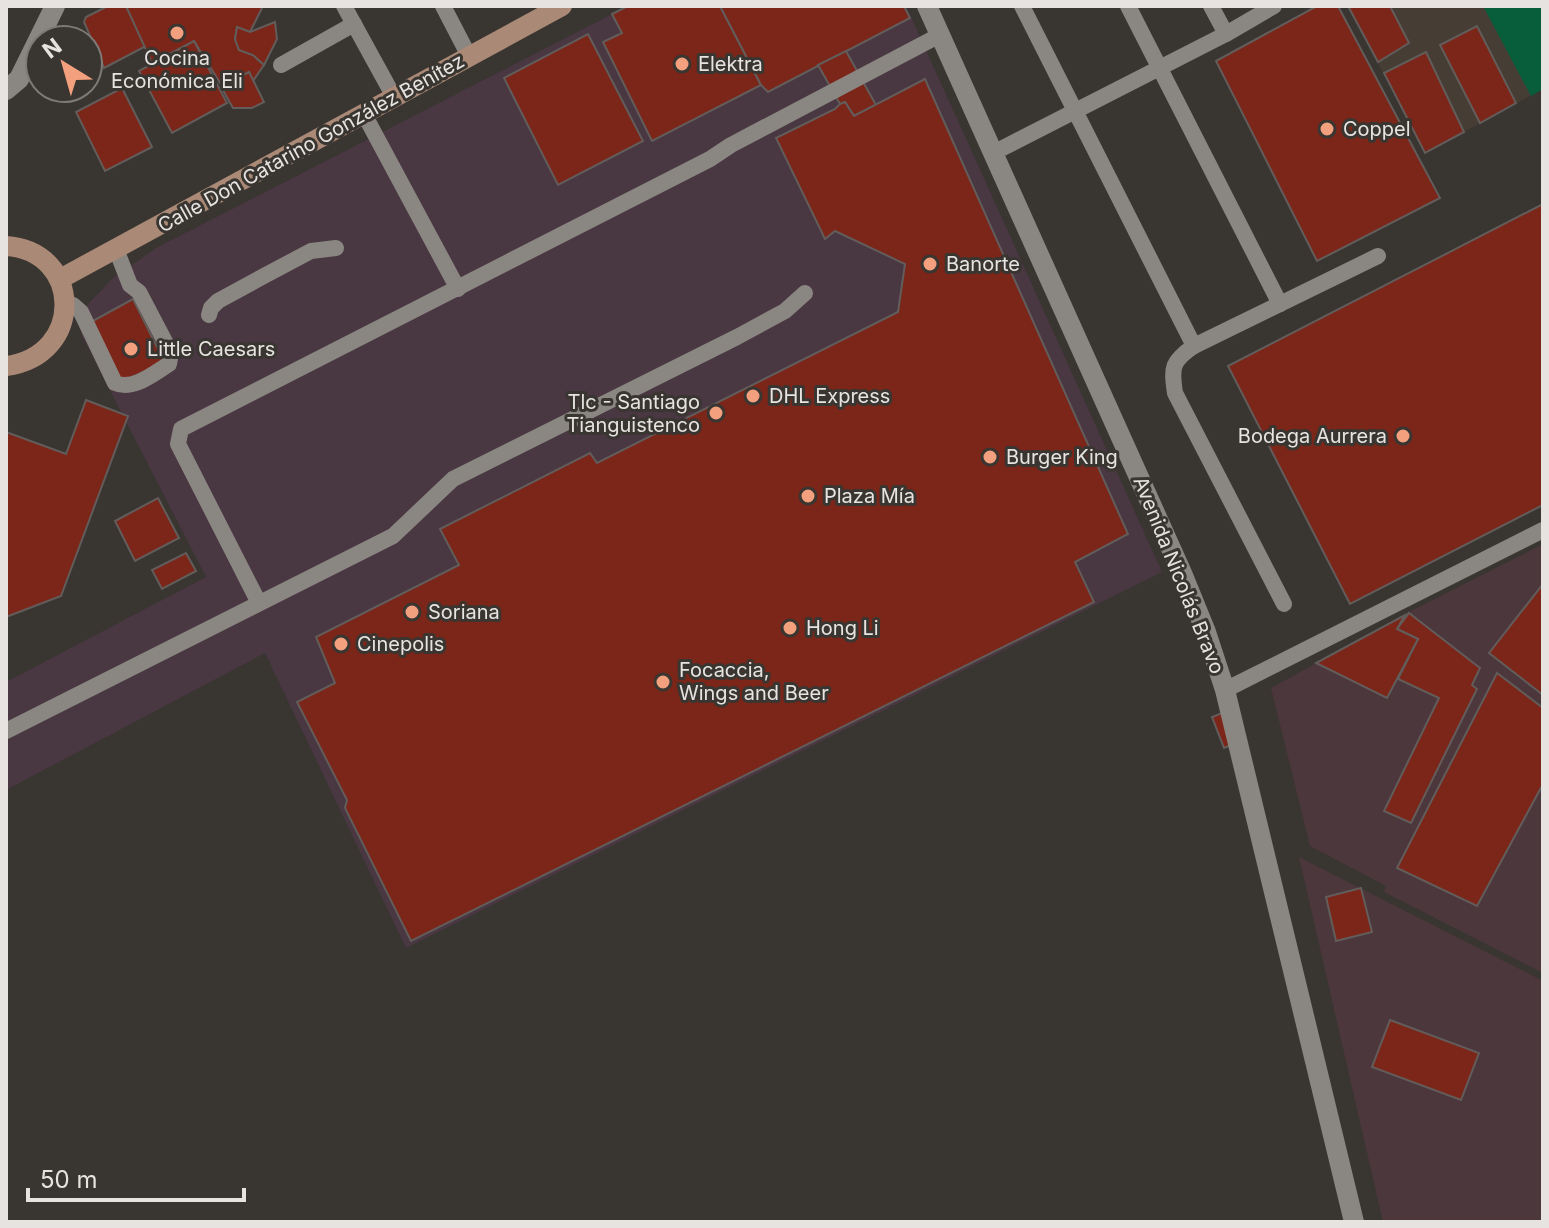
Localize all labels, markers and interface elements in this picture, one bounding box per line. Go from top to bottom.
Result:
north arrow [24,24,104,104]
marker: Cocina Económica Eli [168,24,186,42]
text: N [37,33,66,63]
place label: Cocina Económica Eli [111,46,243,93]
street label: Calle Don Catarino González Benítez [154,48,468,238]
place label: Elektra [698,52,763,76]
marker: Elektra [673,55,691,73]
place label: Coppel [1343,117,1411,141]
marker: Coppel [1318,120,1336,138]
place label: Banorte [946,252,1020,276]
marker: Banorte [921,255,939,273]
place label: Little Caesars [147,337,275,361]
marker: Little Caesars [122,340,140,358]
place label: DHL Express [769,384,890,408]
marker: DHL Express [744,387,762,405]
place label: Tlc - Santiago Tianguistenco [566,390,700,437]
marker: Tlc - Santiago Tianguistenco [707,404,725,422]
place label: Bodega Aurrera [1238,424,1387,448]
marker: Bodega Aurrera [1394,427,1412,445]
place label: Burger King [1006,445,1118,469]
marker: Burger King [981,448,999,466]
street label: Avenida Nicolás Bravo [1128,473,1230,677]
place label: Plaza Mía [824,484,915,508]
marker: Plaza Mía [799,487,817,505]
place label: Soriana [428,600,500,624]
marker: Soriana [403,603,421,621]
place label: Hong Li [806,616,879,640]
marker: Hong Li [781,619,799,637]
place label: Cinepolis [357,632,444,656]
marker: Cinepolis [332,635,350,653]
place label: Focaccia, Wings and Beer [679,658,829,705]
marker: Focaccia, Wings and Beer [654,673,672,691]
scale bar [28,1152,244,1202]
text: 50 m [40,1165,98,1194]

